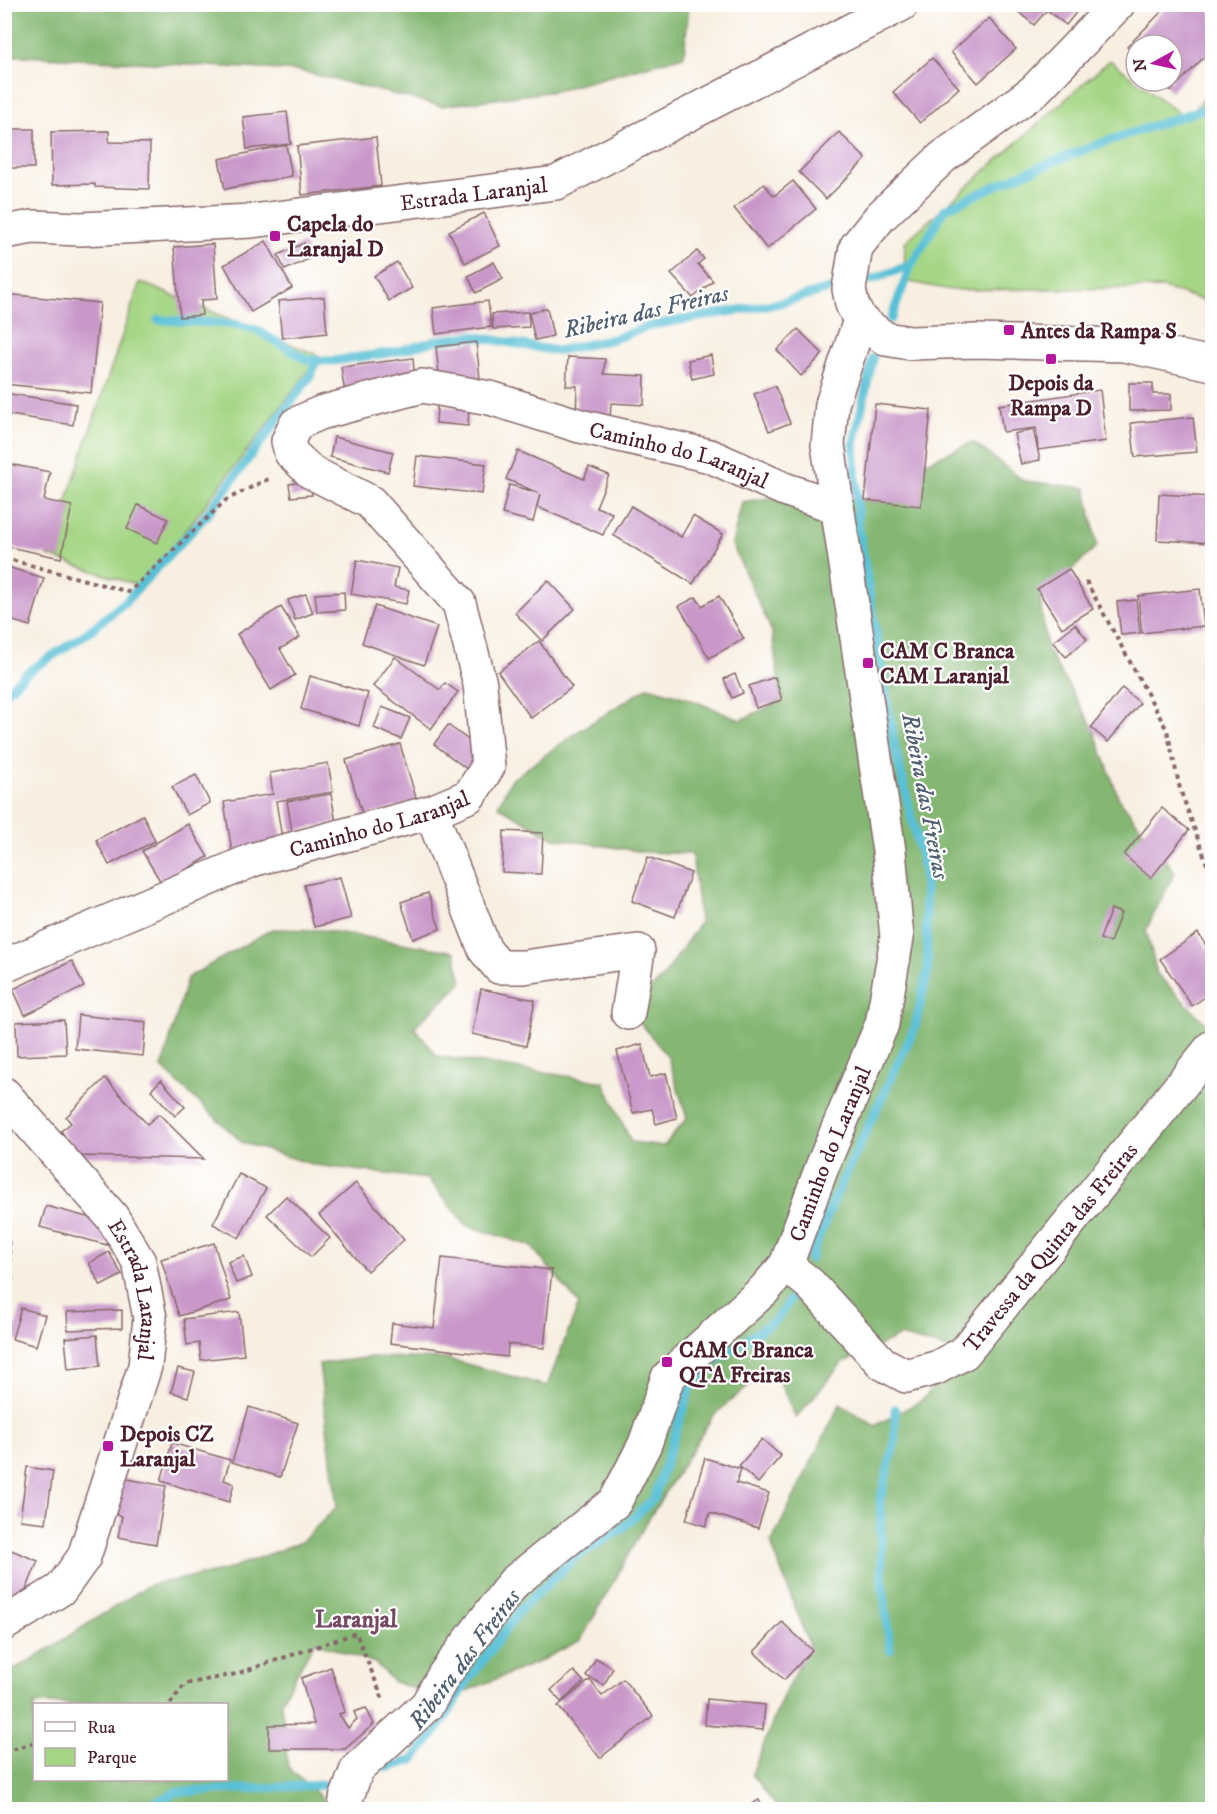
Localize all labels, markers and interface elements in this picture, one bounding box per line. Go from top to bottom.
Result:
north arrow [1124,33,1184,93]
text: N [1129,57,1151,73]
street label: Estrada Laranjal [399,172,549,217]
place label: Capela do Laranjal D [287,211,384,264]
marker: Capela do Laranjal D [268,229,282,243]
water label: Ribeira das Freiras [560,278,732,346]
place label: Antes da Rampa S [1020,318,1177,345]
marker: Antes da Rampa S [1002,323,1016,337]
marker: Depois da Rampa D [1044,352,1058,366]
place label: Depois da Rampa D [1008,370,1094,422]
street label: Caminho do Laranjal [586,417,773,496]
place label: CAM C Branca CAM Laranjal [880,638,1015,691]
marker: CAM C Branca CAM Laranjal [861,656,875,670]
water label: Ribeira das Freiras [894,710,956,882]
street label: Caminho do Laranjal [287,785,474,864]
street label: Caminho do Laranjal [784,1062,878,1246]
street label: Travessa da Quinta das Freiras [958,1138,1144,1358]
street label: Estrada Laranjal [101,1214,162,1362]
place label: CAM C Branca QTA Freiras [679,1337,814,1389]
marker: CAM C Branca QTA Freiras [660,1355,674,1369]
place label: Depois CZ Laranjal [120,1421,214,1474]
marker: Depois CZ Laranjal [101,1439,115,1453]
water label: Ribeira das Freiras [401,1583,528,1737]
district label: Laranjal [315,1605,398,1635]
legend [33,1703,228,1781]
text: Rua [87,1717,116,1739]
text: Parque [87,1747,137,1769]

